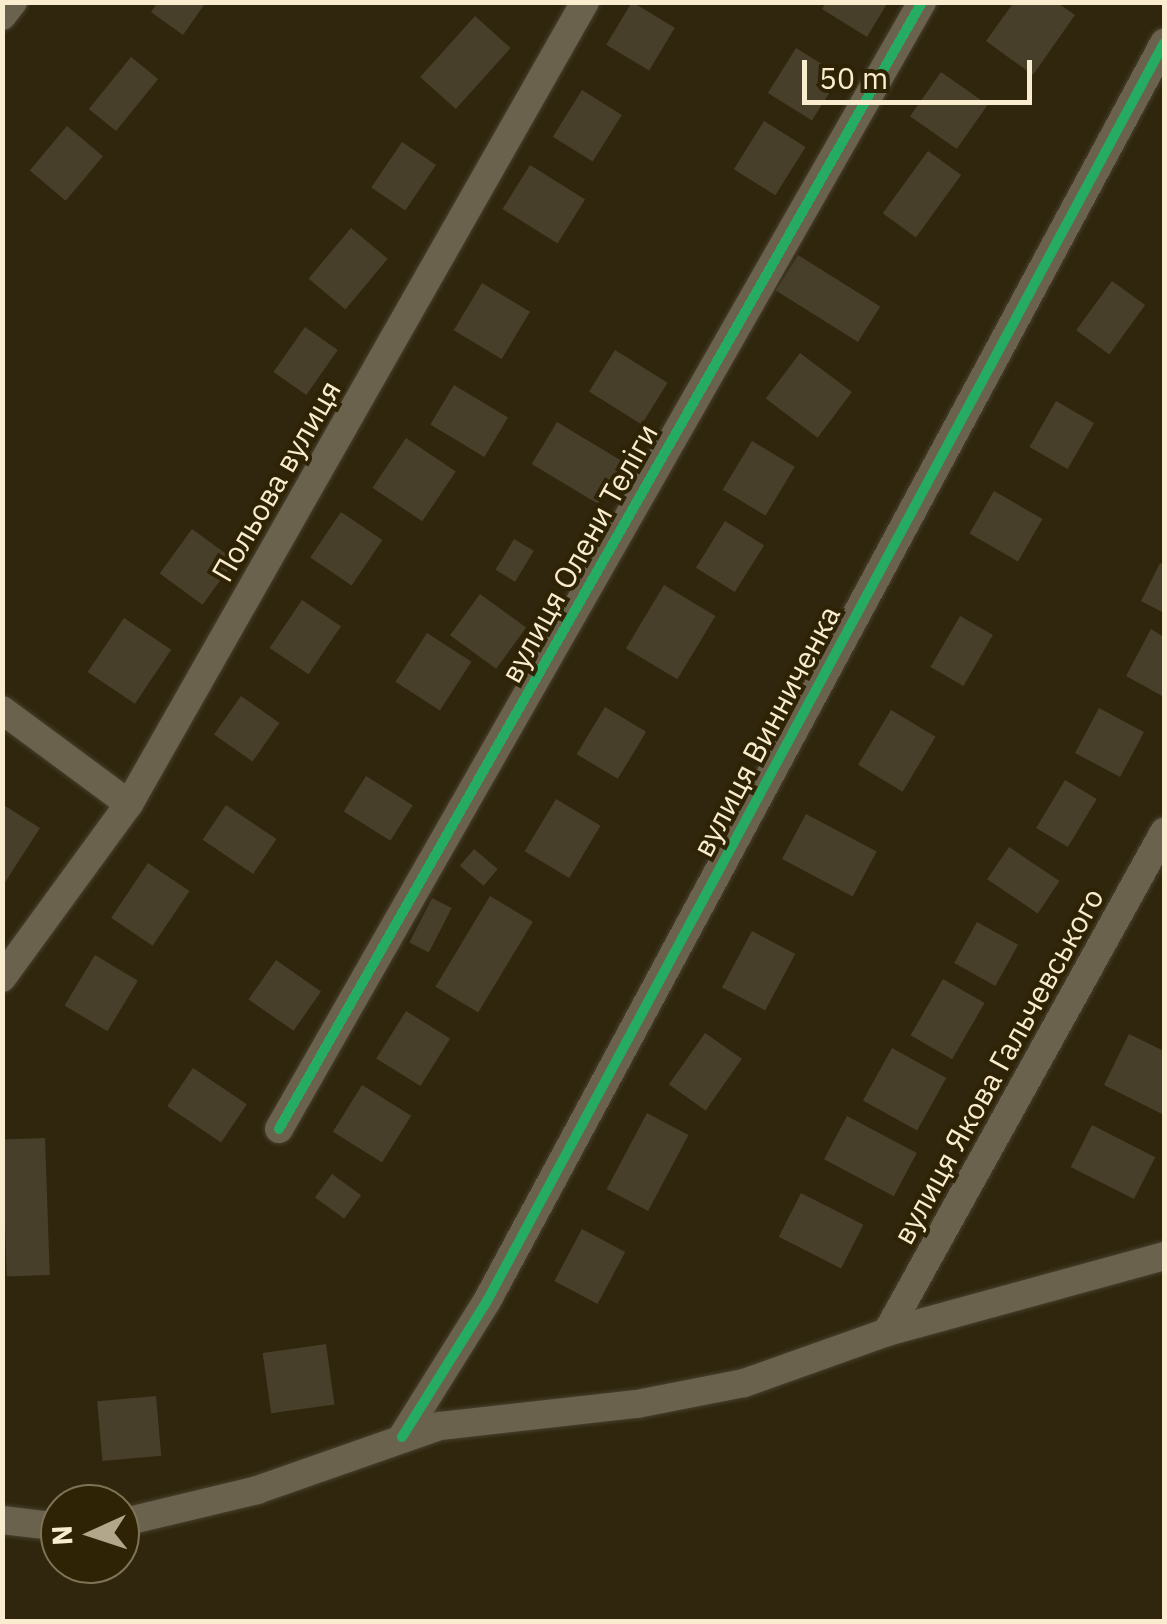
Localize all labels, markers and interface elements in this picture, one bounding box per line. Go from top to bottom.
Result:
scale bar [807,40,1037,102]
text: 50 m [819,58,888,97]
street label: Польова вулиця [204,374,348,588]
street label: вулиця Олени Теліги [493,417,665,689]
street label: вулиця Винниченка [685,599,847,863]
street label: вулиця Якова Гальчевського [885,882,1111,1250]
north arrow [40,1484,140,1584]
text: N [43,1524,81,1547]

